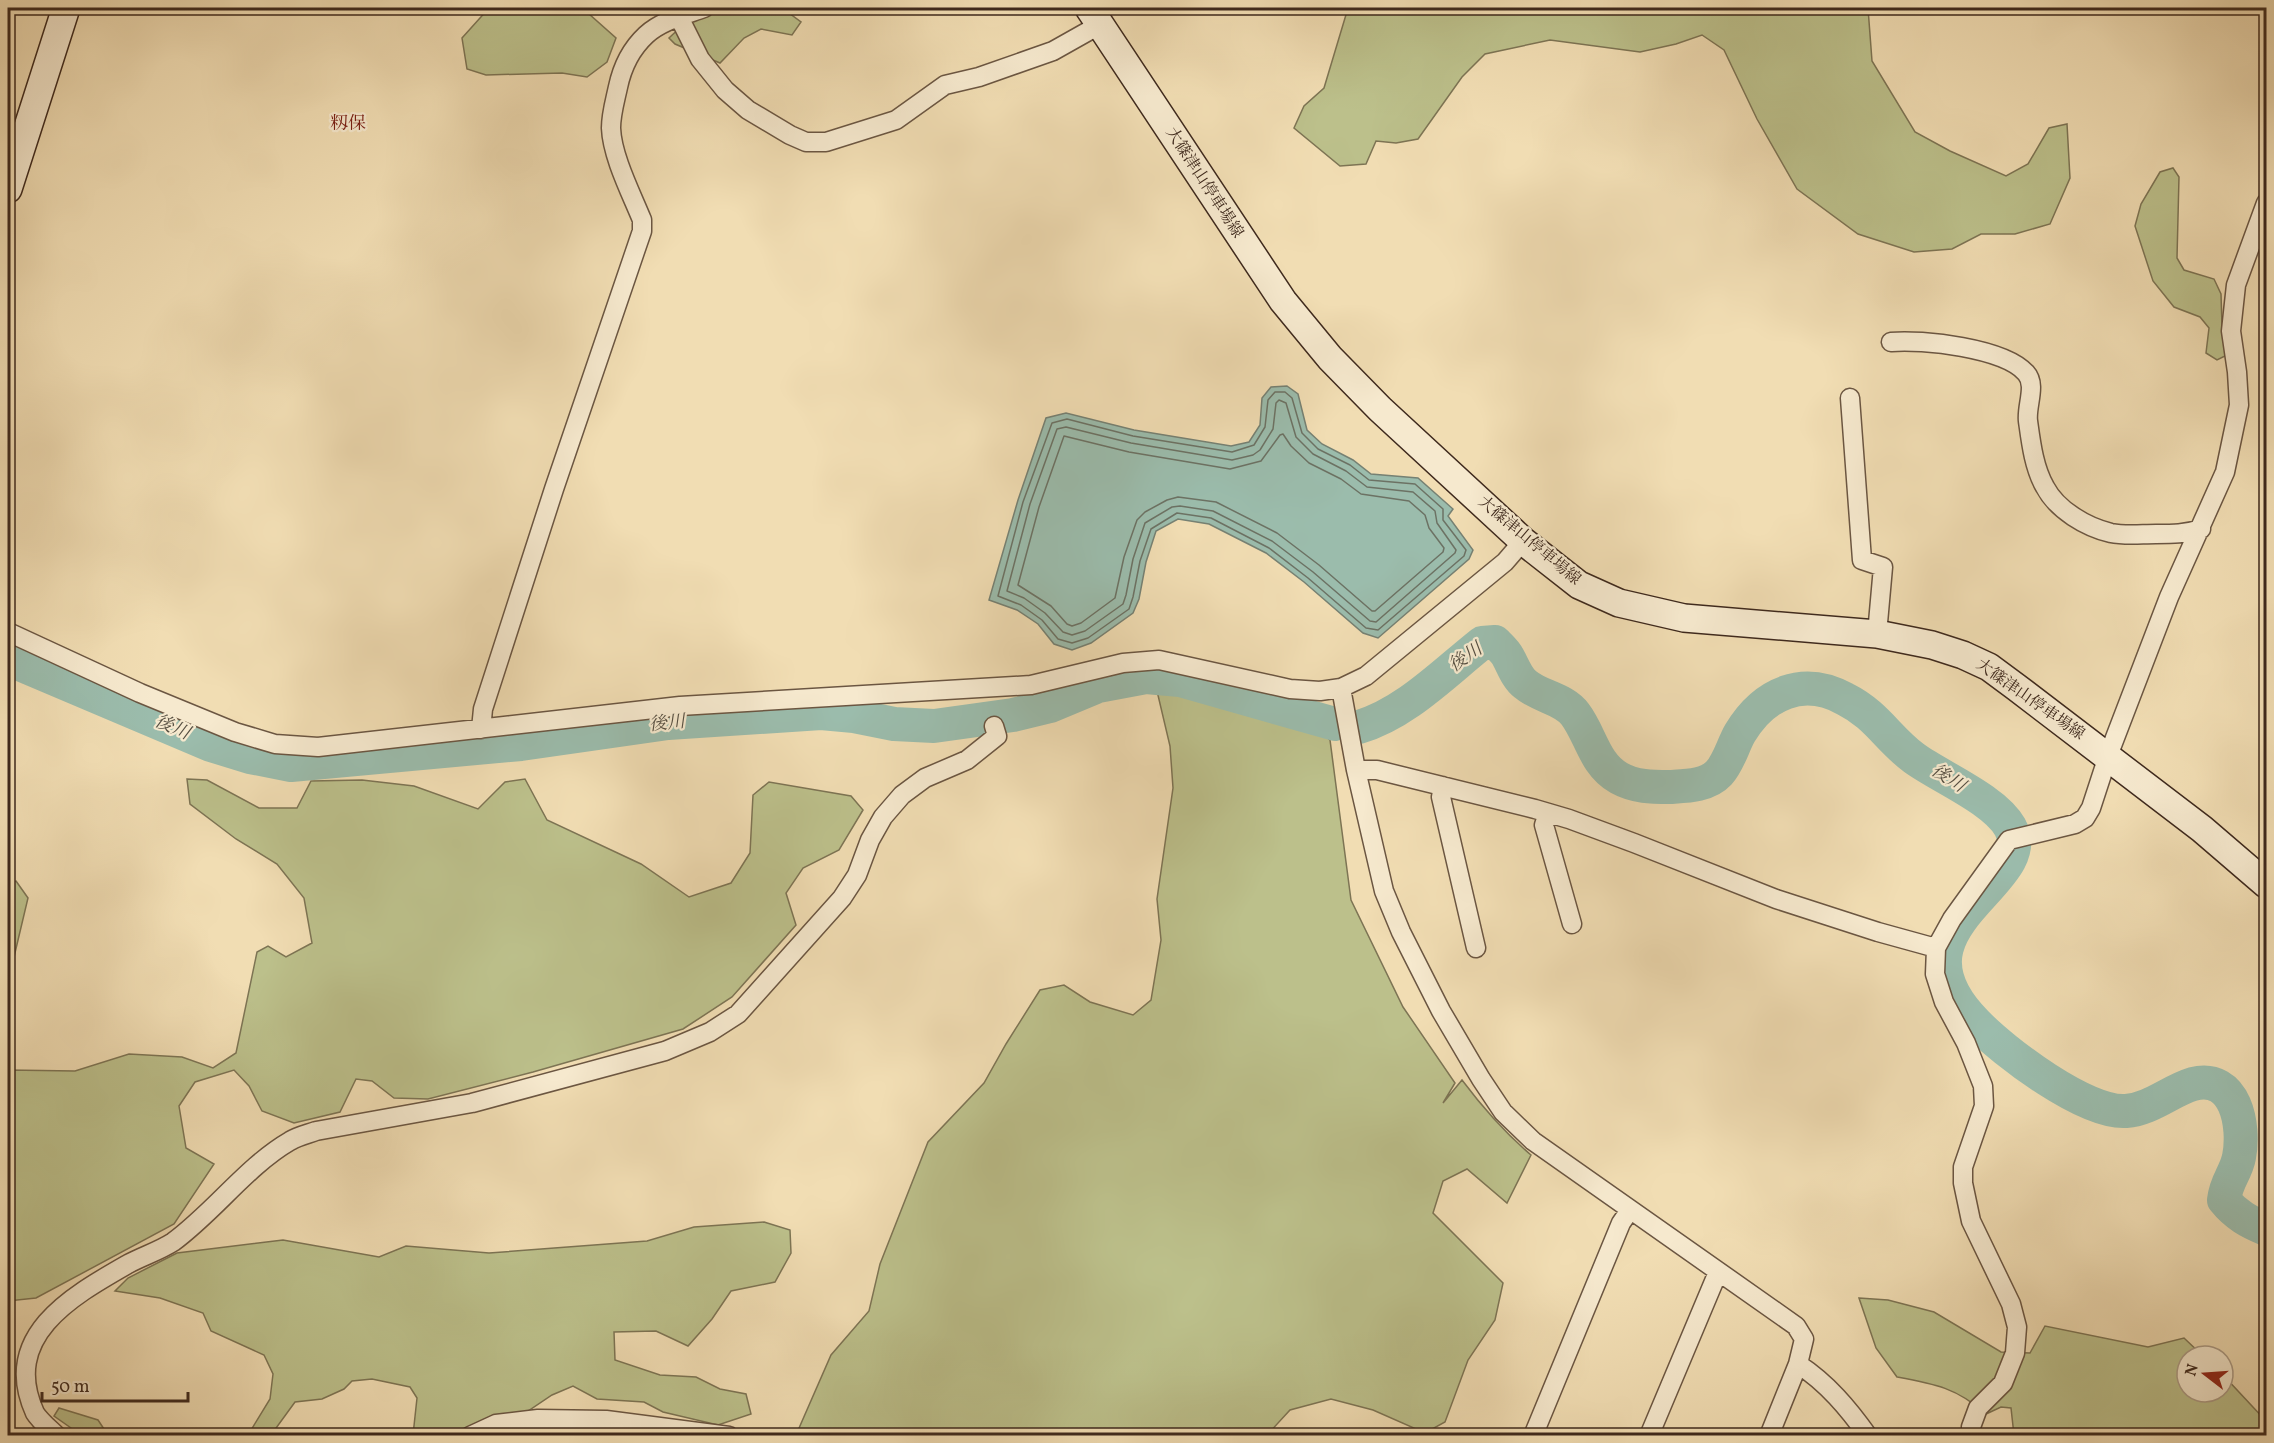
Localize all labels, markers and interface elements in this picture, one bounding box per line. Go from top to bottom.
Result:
district label: 籾保 [330,112,366,137]
street label: 大篠津山停車場線 [1160,123,1248,243]
street label: 大篠津山停車場線 [1473,491,1585,591]
water label: 後川 [1444,636,1490,679]
street label: 大篠津山停車場線 [1971,654,2089,746]
water label: 後川 [151,709,195,747]
water label: 後川 [648,709,688,738]
water label: 後川 [1926,759,1972,800]
north arrow [2175,1344,2235,1404]
text: N [2180,1361,2205,1379]
scale bar [42,1365,188,1403]
text: 50 m [51,1375,90,1400]

